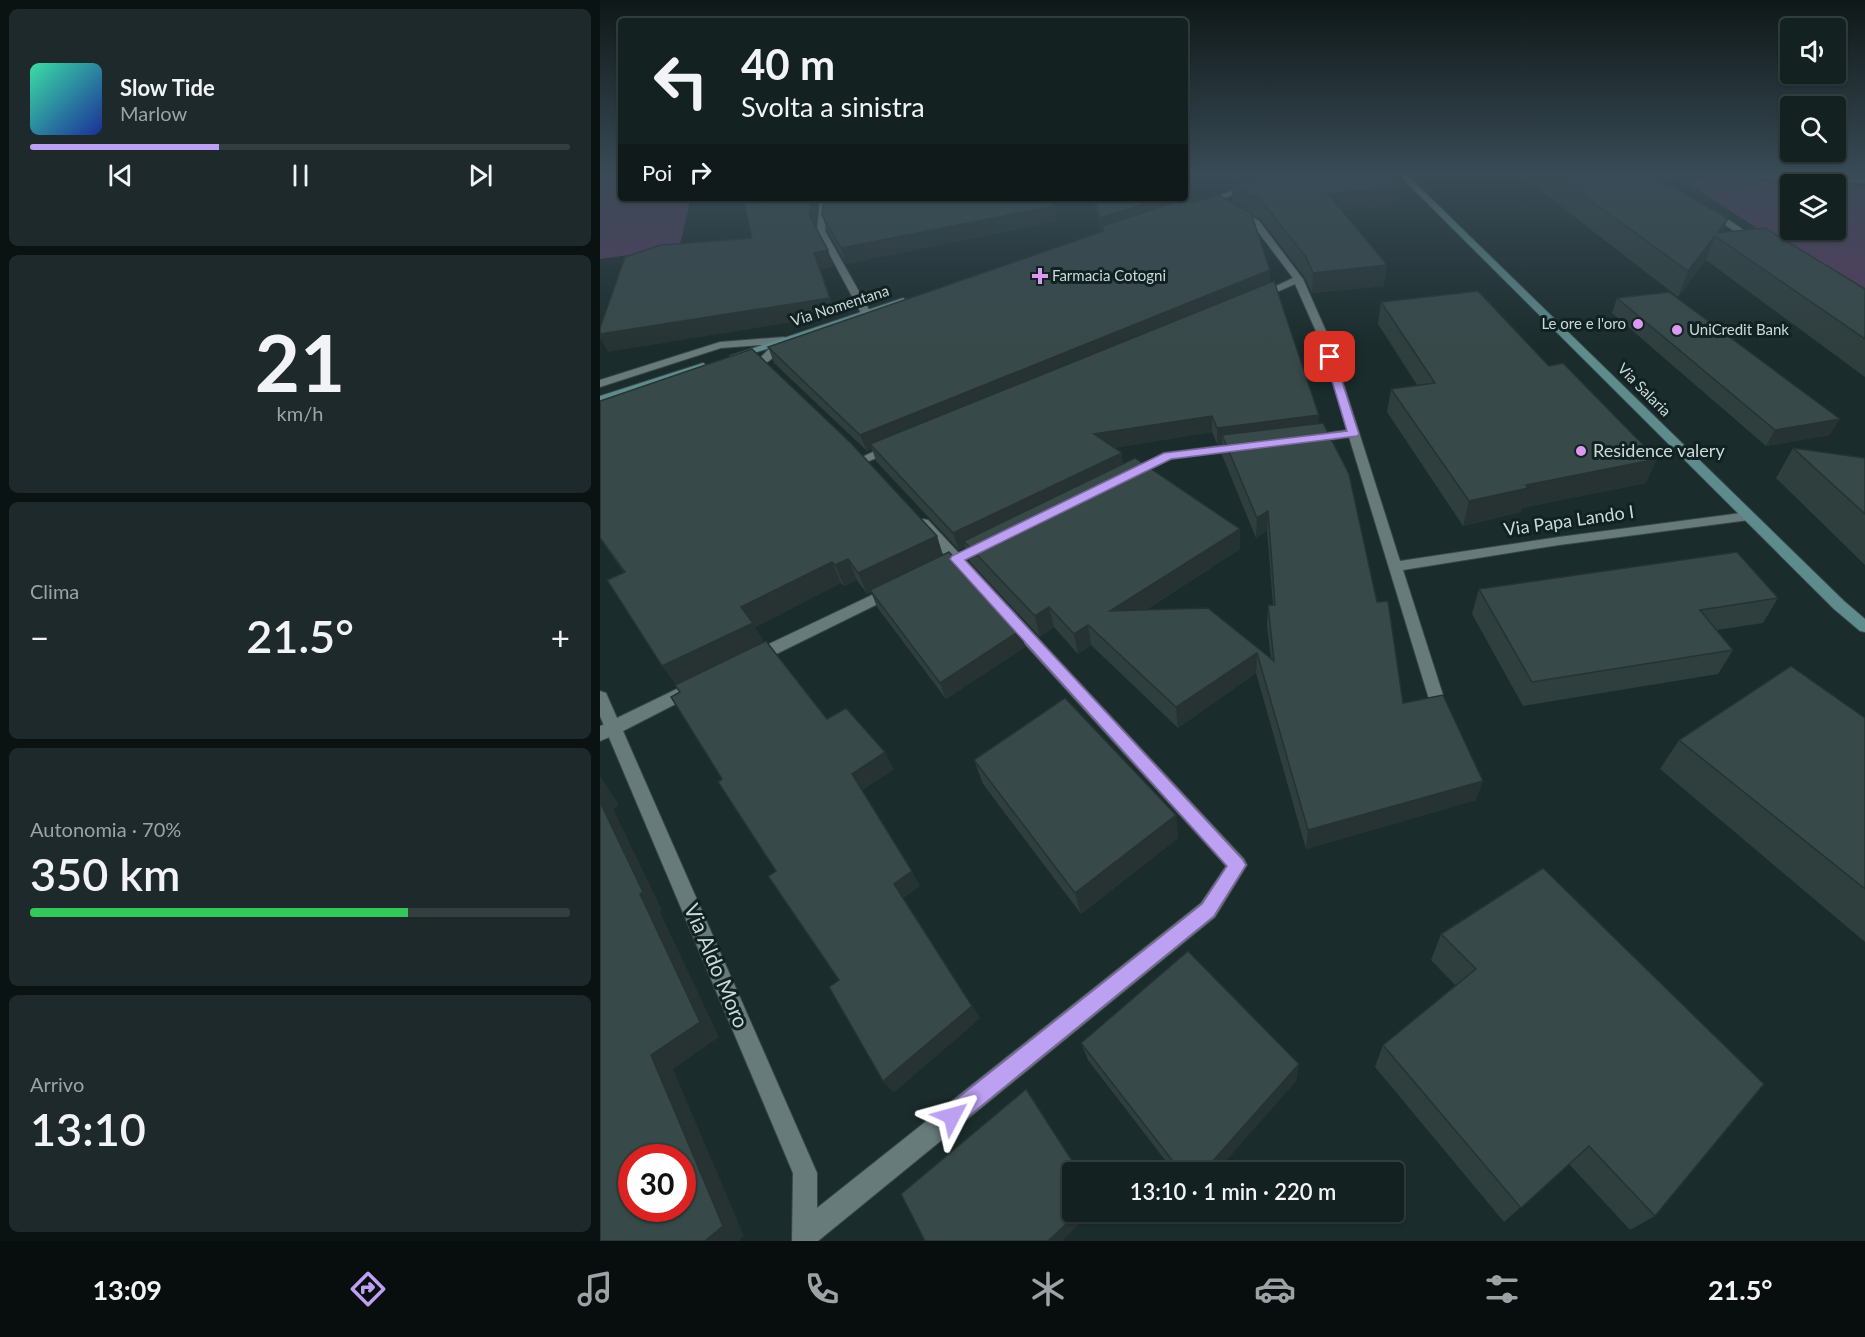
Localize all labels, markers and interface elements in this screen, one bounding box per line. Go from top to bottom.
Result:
map controls [1780,18,1846,240]
button: sound [1780,18,1846,84]
text: 40 m [741,39,835,89]
icon: left [642,42,720,120]
text: Slow Tide [120,74,215,101]
text: Svolta a sinistra [741,90,925,123]
button: search [1780,96,1846,162]
text: Marlow [120,101,187,125]
icon: right [684,156,717,189]
icon: previous [104,159,137,192]
icon: pause [284,159,317,192]
icon: next [464,159,497,192]
text: Poi [642,159,672,186]
button: layers [1780,174,1846,240]
place label: Farmacia Cotogni [1052,266,1166,284]
marker: Farmacia Cotogni [1033,269,1047,283]
street label: Via Nomentana [788,281,891,329]
place label: Le ore e l'oro [1541,314,1626,332]
text: 21 [255,315,345,409]
marker: Le ore e l'oro [1631,317,1645,331]
place label: UniCredit Bank [1689,320,1789,338]
marker: UniCredit Bank [1670,323,1684,337]
pin [1304,331,1355,382]
icon: arrive [1313,340,1346,373]
street label: Via Salaria [1614,359,1675,420]
text: km/h [277,401,323,425]
place label: Residence valery [1593,439,1725,461]
marker: Residence valery [1574,444,1588,458]
street label: Via Papa Lando I [1502,500,1635,540]
text: Clima [30,579,79,603]
text: 21.5° [246,609,354,663]
text: − [30,617,49,657]
text: + [551,617,570,657]
text: Autonomia · 70% [30,817,181,841]
text: 350 km [30,847,180,901]
street label: Via Aldo Moro [680,899,755,1031]
text: Arrivo [30,1072,84,1096]
position arrow [920,1084,984,1148]
text: 13:10 [30,1102,146,1156]
speed limit sign: 30 [618,1144,696,1222]
text: 13:10 · 1 min · 220 m [1130,1178,1336,1205]
icon: directions [347,1268,389,1310]
icon: music [574,1268,616,1310]
icon: phone [801,1268,843,1310]
icon: climate [1027,1268,1069,1310]
icon: car [1254,1268,1296,1310]
icon: filters [1481,1268,1523,1310]
text: 13:09 [92,1273,162,1306]
text: 21.5° [1708,1273,1773,1306]

